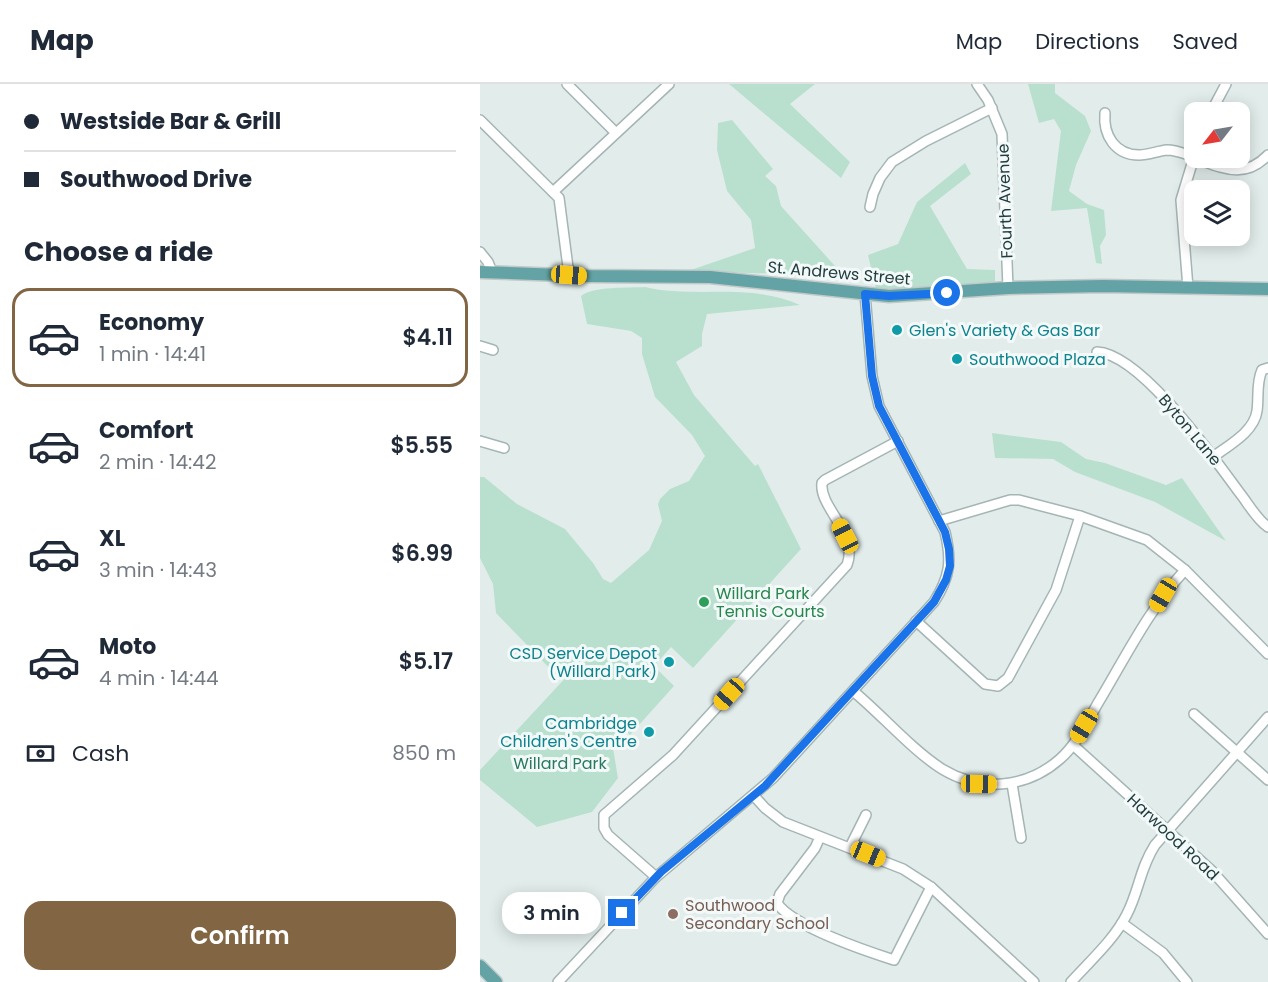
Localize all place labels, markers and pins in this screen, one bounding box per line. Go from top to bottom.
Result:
place label: Glen's Variety & Gas Bar [909,319,1100,342]
marker: Glen's Variety & Gas Bar [890,323,904,337]
place label: Southwood Plaza [969,348,1106,371]
marker: Southwood Plaza [950,352,964,366]
place label: Willard Park Tennis Courts [716,582,825,623]
marker: Willard Park Tennis Courts [697,595,711,609]
place label: CSD Service Depot (Willard Park) [509,642,657,683]
marker: CSD Service Depot (Willard Park) [662,655,676,669]
place label: Cambridge Children's Centre [500,712,637,753]
marker: Cambridge Children's Centre [642,725,656,739]
place label: Southwood Secondary School [685,894,829,935]
marker: Southwood Secondary School [666,907,680,921]

